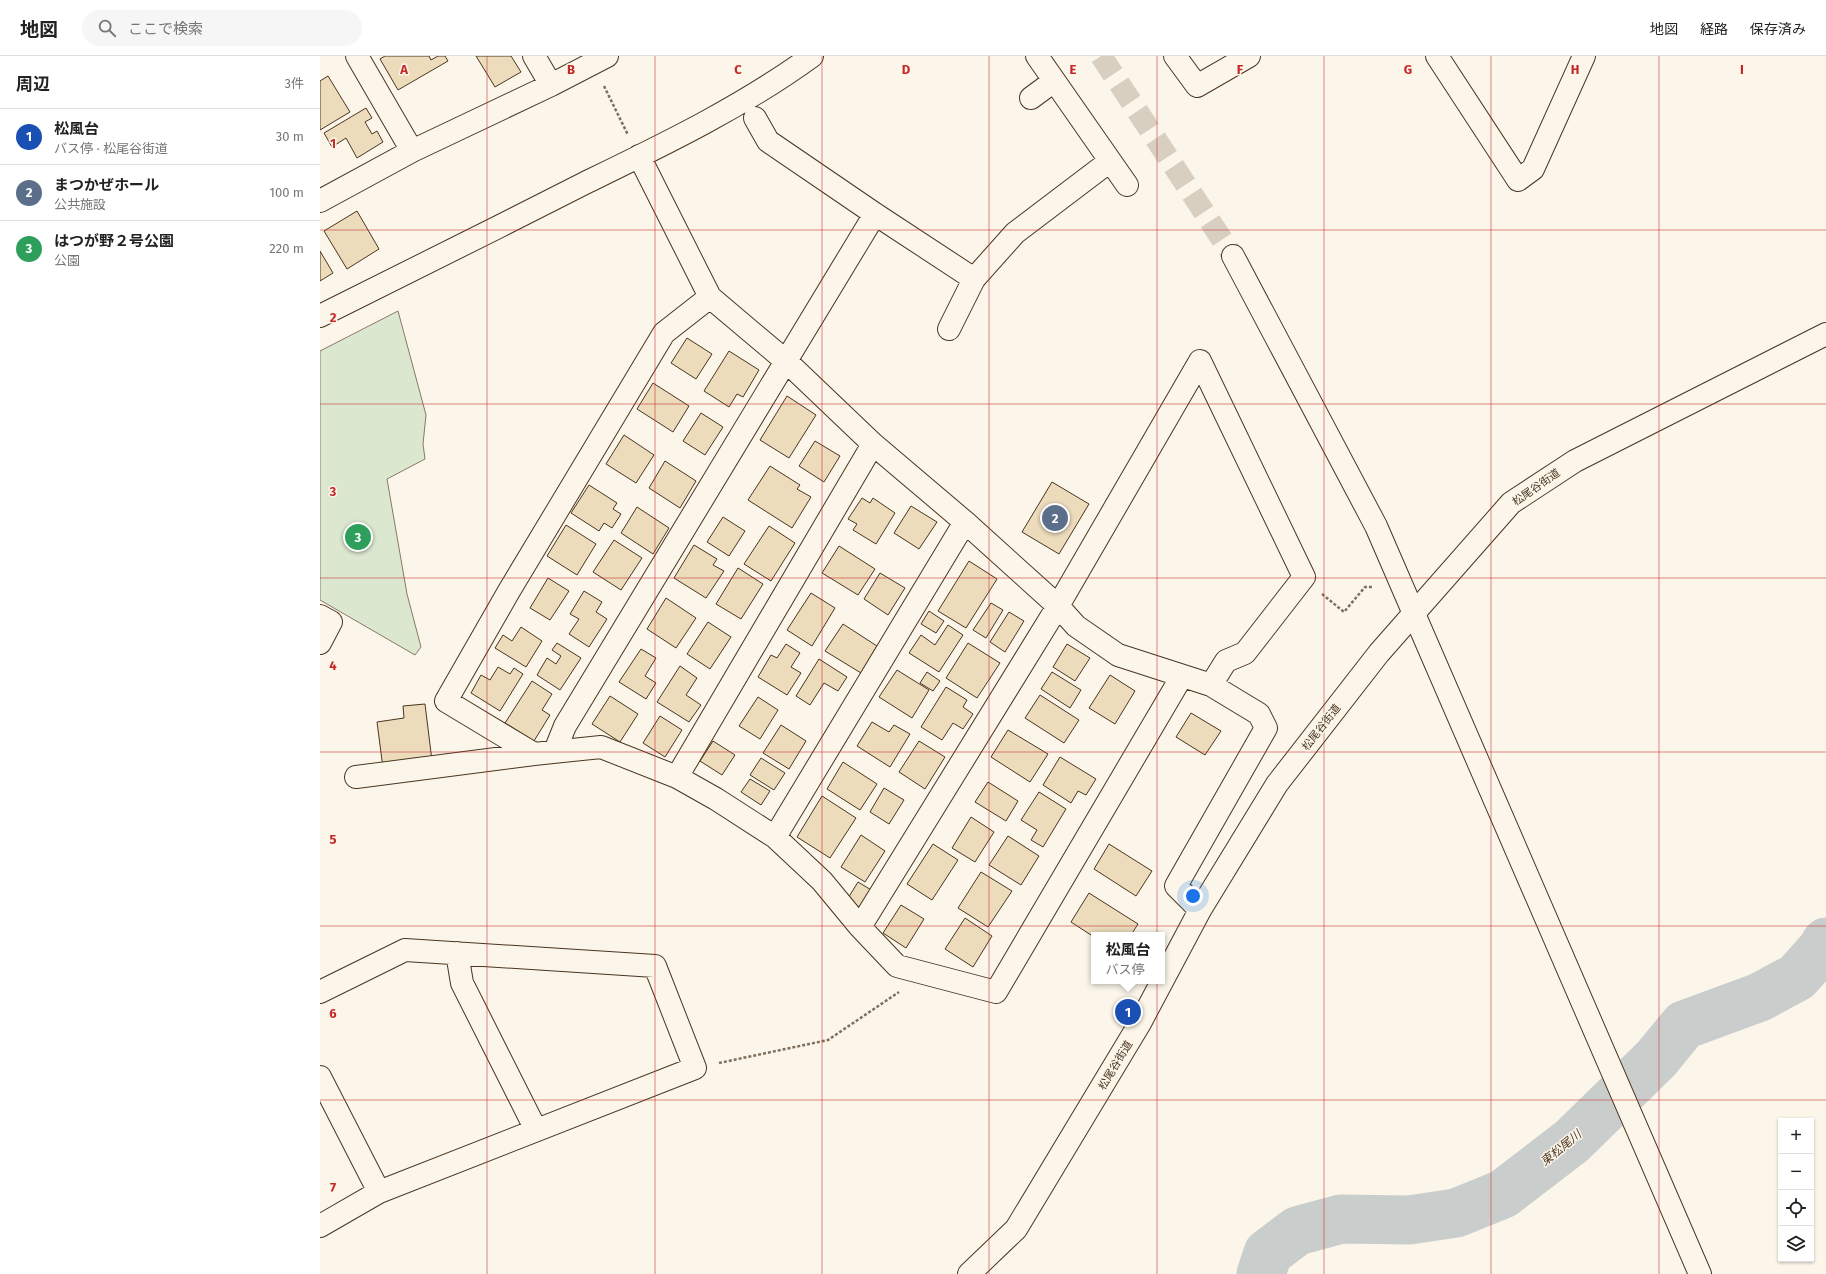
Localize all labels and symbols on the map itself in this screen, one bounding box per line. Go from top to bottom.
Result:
text: A [399,62,408,77]
text: B [567,62,575,77]
text: C [734,62,742,77]
text: D [902,62,911,77]
text: E [1070,62,1077,77]
text: F [1237,62,1244,77]
text: G [1404,62,1412,77]
text: H [1571,62,1579,77]
text: I [1740,62,1744,77]
text: 1 [330,136,336,151]
text: 2 [330,310,337,325]
street label: 松尾谷街道 [1510,466,1563,509]
text: 3 [329,484,337,499]
pin: 2 [1042,503,1068,533]
pin: 3 [345,522,371,552]
text: 4 [329,658,337,673]
street label: 松尾谷街道 [1299,702,1343,753]
text: 5 [330,832,337,847]
your location [1183,886,1203,906]
pin: 1 [1115,997,1141,1027]
text: 6 [329,1006,337,1021]
street label: 松尾谷街道 [1096,1038,1135,1092]
water label: 東松尾川 [1538,1126,1586,1169]
text: 7 [330,1180,336,1195]

